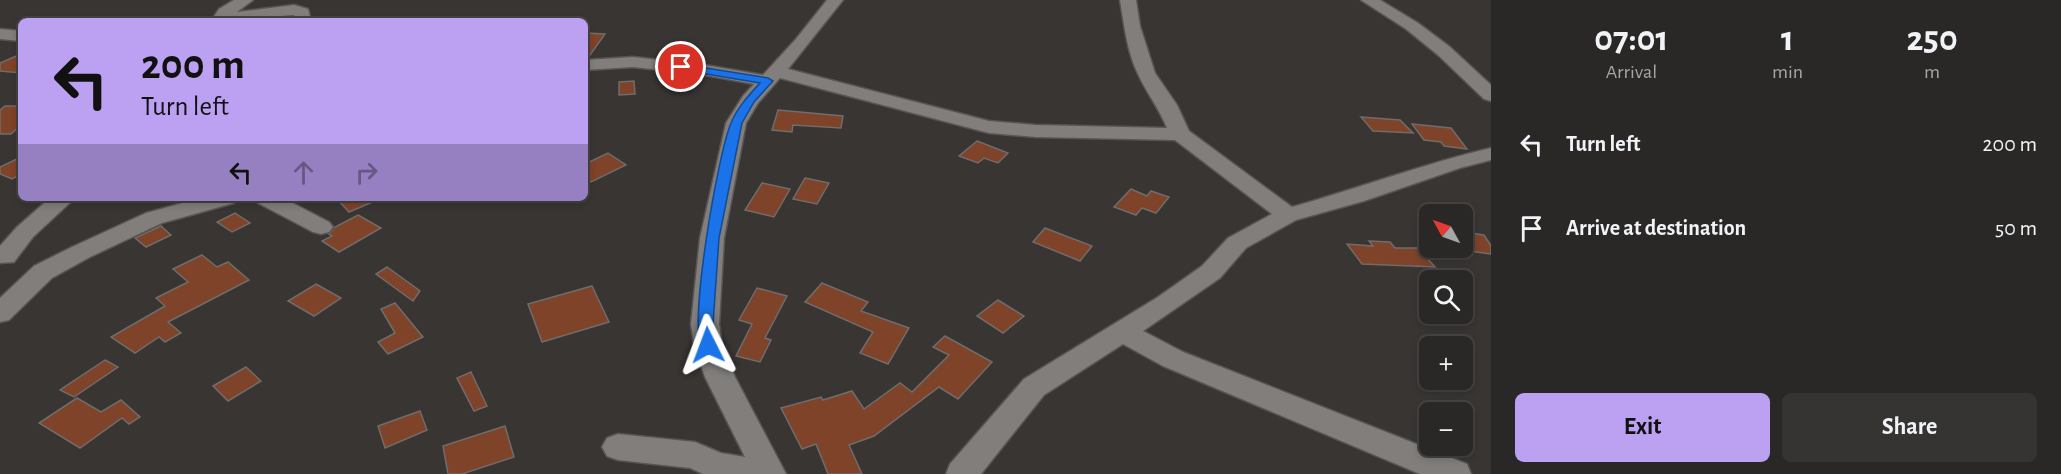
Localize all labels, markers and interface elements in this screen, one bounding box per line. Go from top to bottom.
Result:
text: 07:01 [1594,21,1669,57]
text: 1 [1781,21,1794,57]
text: 250 [1906,21,1958,57]
pin [655,41,706,92]
icon: left [42,42,120,120]
text: 200 m [141,44,245,86]
icon: arrive [664,50,697,83]
text: Arrival [1606,62,1657,82]
text: min [1772,62,1803,82]
text: m [1924,62,1940,82]
text: Turn left [141,93,229,120]
icon: left [1515,128,1548,161]
text: Turn left [1566,133,1640,155]
text: 200 m [1983,133,2037,155]
icon: left [224,156,257,189]
icon: ahead [287,156,320,189]
icon: right [350,156,383,189]
north arrow [1419,204,1473,258]
map controls [1419,204,1473,456]
icon: arrive [1515,212,1548,245]
text: Arrive at destination [1566,217,1746,239]
text: 50 m [1995,217,2037,239]
button: search [1419,270,1473,324]
position arrow [676,313,740,377]
button: + [1419,336,1473,390]
button: Exit [1515,393,1770,462]
button: Share [1782,393,2037,462]
button: − [1419,402,1473,456]

